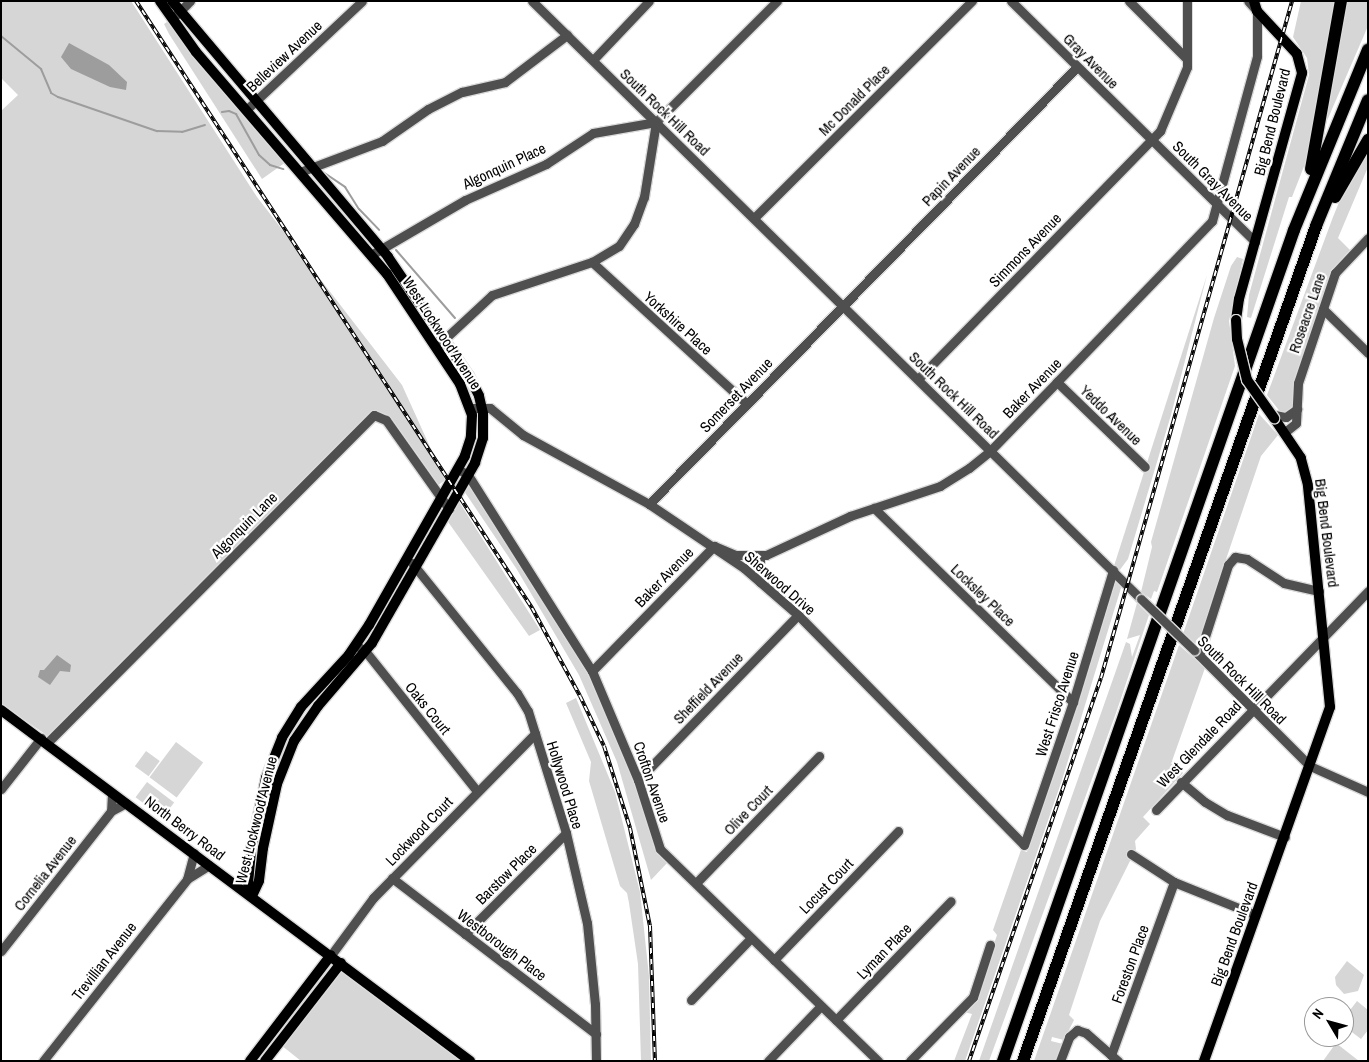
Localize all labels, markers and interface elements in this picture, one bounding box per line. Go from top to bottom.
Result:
street label: Belleview Avenue [242,16,326,96]
street label: Gray Avenue [1059,29,1123,93]
street label: Mc Donald Place [815,61,893,139]
street label: South Rock Hill Road [616,65,714,159]
street label: Big Bend Boulevard [1250,67,1294,177]
street label: South Gray Avenue [1169,137,1257,225]
street label: Algonquin Place [460,139,548,193]
street label: Papin Avenue [918,142,984,210]
street label: Simmons Avenue [985,209,1065,291]
street label: Roseacre Lane [1285,271,1329,355]
street label: West Lockwood Avenue [399,273,485,393]
street label: Yorkshire Place [640,288,716,358]
street label: South Rock Hill Road [905,348,1003,442]
street label: Somerset Avenue [696,354,776,436]
street label: Baker Avenue [999,354,1065,422]
street label: Yeddo Avenue [1076,381,1146,449]
street label: Big Bend Boulevard [1311,478,1343,588]
street label: Algonquin Lane [207,488,281,562]
street label: Baker Avenue [631,543,697,611]
street label: Sherwood Drive [741,547,819,619]
street label: Locksley Place [947,560,1019,630]
street label: South Rock Hill Road [1194,632,1290,728]
street label: Sheffield Avenue [669,648,747,728]
street label: West Frisco Avenue [1031,649,1083,759]
street label: Oaks Court [401,678,455,738]
street label: West Glendale Road [1153,697,1245,791]
street label: Hollywood Place [543,739,587,831]
street label: Crofton Avenue [630,739,674,825]
street label: West Lockwood Avenue [231,754,281,886]
street label: Olive Court [720,781,776,839]
street label: North Berry Road [141,792,229,864]
street label: Lockwood Court [382,793,456,869]
street label: Cornelia Avenue [10,831,80,915]
street label: Barstow Place [472,840,540,908]
street label: Locust Court [795,855,857,917]
street label: Big Bend Boulevard [1207,880,1261,988]
street label: Westborough Place [454,906,550,984]
street label: Trevillian Avenue [68,918,140,1004]
street label: Lyman Place [853,919,915,983]
street label: Foreston Place [1107,922,1153,1006]
north arrow [1304,997,1354,1047]
text: N [1308,1005,1327,1022]

